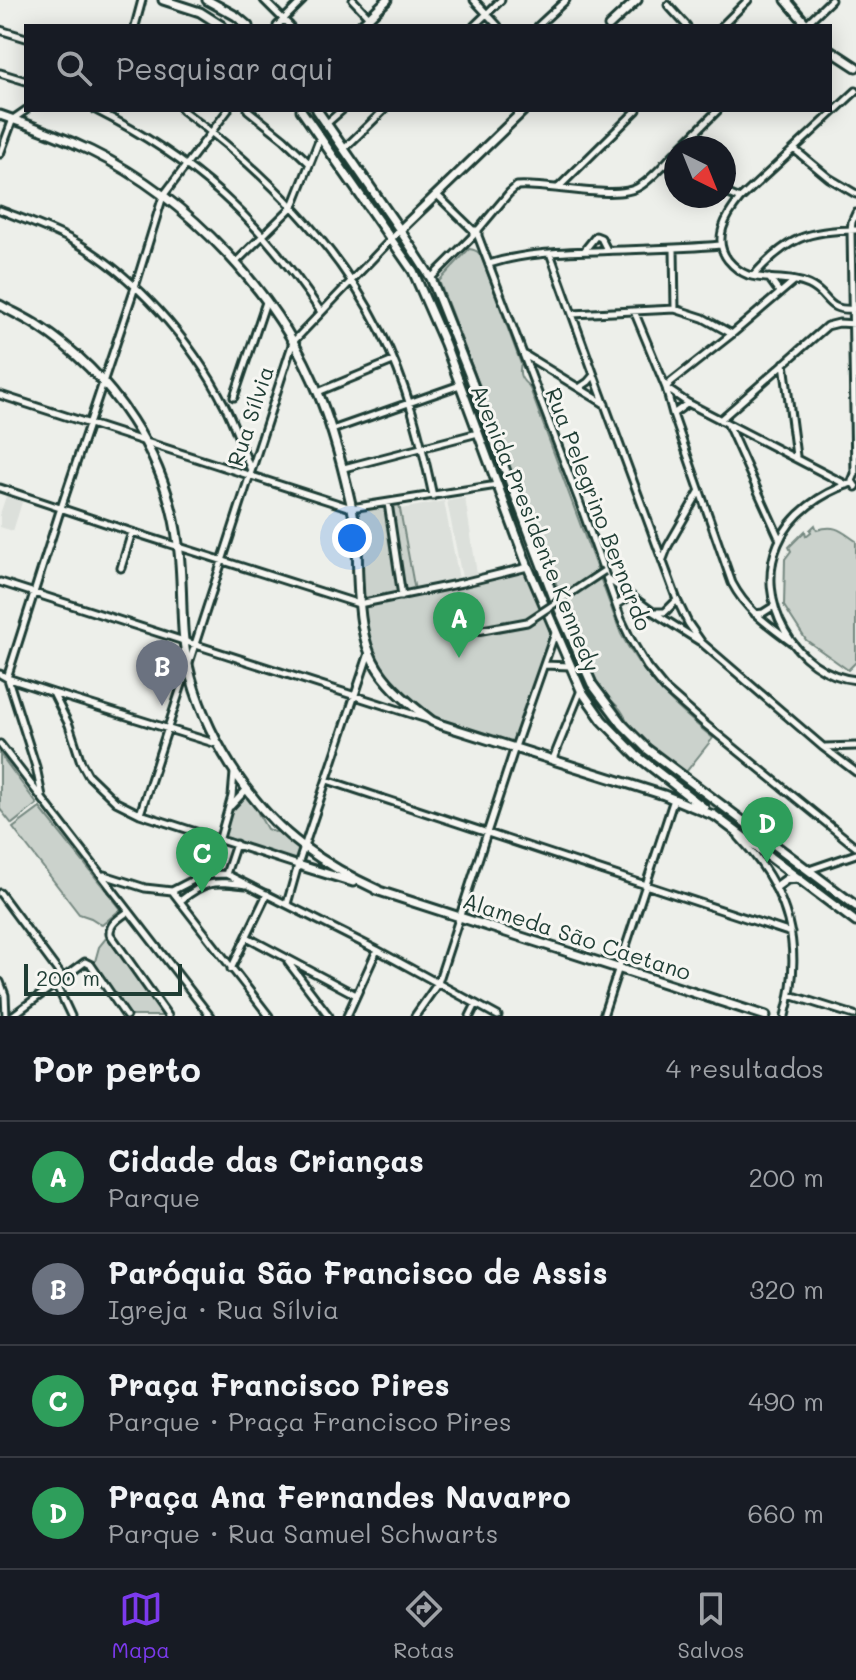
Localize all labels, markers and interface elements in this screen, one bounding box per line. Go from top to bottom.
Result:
search box [24,24,832,112]
icon: search [52,46,96,90]
text: Pesquisar aqui [116,48,334,88]
north arrow [664,136,736,208]
street label: Rua Sílvia [220,362,280,470]
street label: Avenida Presidente Kennedy [465,380,607,676]
street label: Rua Pelegrino Bernardo [539,383,659,635]
your location [332,518,372,558]
pin: A [433,592,485,658]
pin: B [136,640,188,706]
pin: D [741,797,793,863]
pin: C [176,827,228,893]
street label: Alameda São Caetano [459,885,695,987]
scale bar [24,960,182,996]
text: 200 m [36,963,100,992]
text: Por perto [32,1046,201,1091]
text: 4 resultados [666,1051,824,1085]
text: Cidade das Crianças [108,1140,424,1180]
text: A [49,1160,67,1194]
text: 200 m [748,1160,824,1194]
text: Parque [108,1180,200,1214]
text: Paróquia São Francisco de Assis [108,1252,608,1292]
text: B [49,1272,67,1306]
text: 320 m [749,1272,824,1306]
text: Igreja · Rua Sílvia [108,1292,339,1326]
text: Praça Francisco Pires [108,1364,450,1404]
text: C [48,1384,68,1418]
text: 490 m [748,1384,824,1418]
text: Parque · Praça Francisco Pires [108,1404,512,1438]
text: Praça Ana Fernandes Navarro [108,1476,571,1516]
text: D [49,1496,67,1530]
text: 660 m [748,1496,824,1530]
text: Parque · Rua Samuel Schwarts [108,1516,498,1550]
tab: Mapa [112,1587,170,1664]
tab: Rotas [393,1587,454,1664]
tab: Salvos [677,1587,744,1664]

